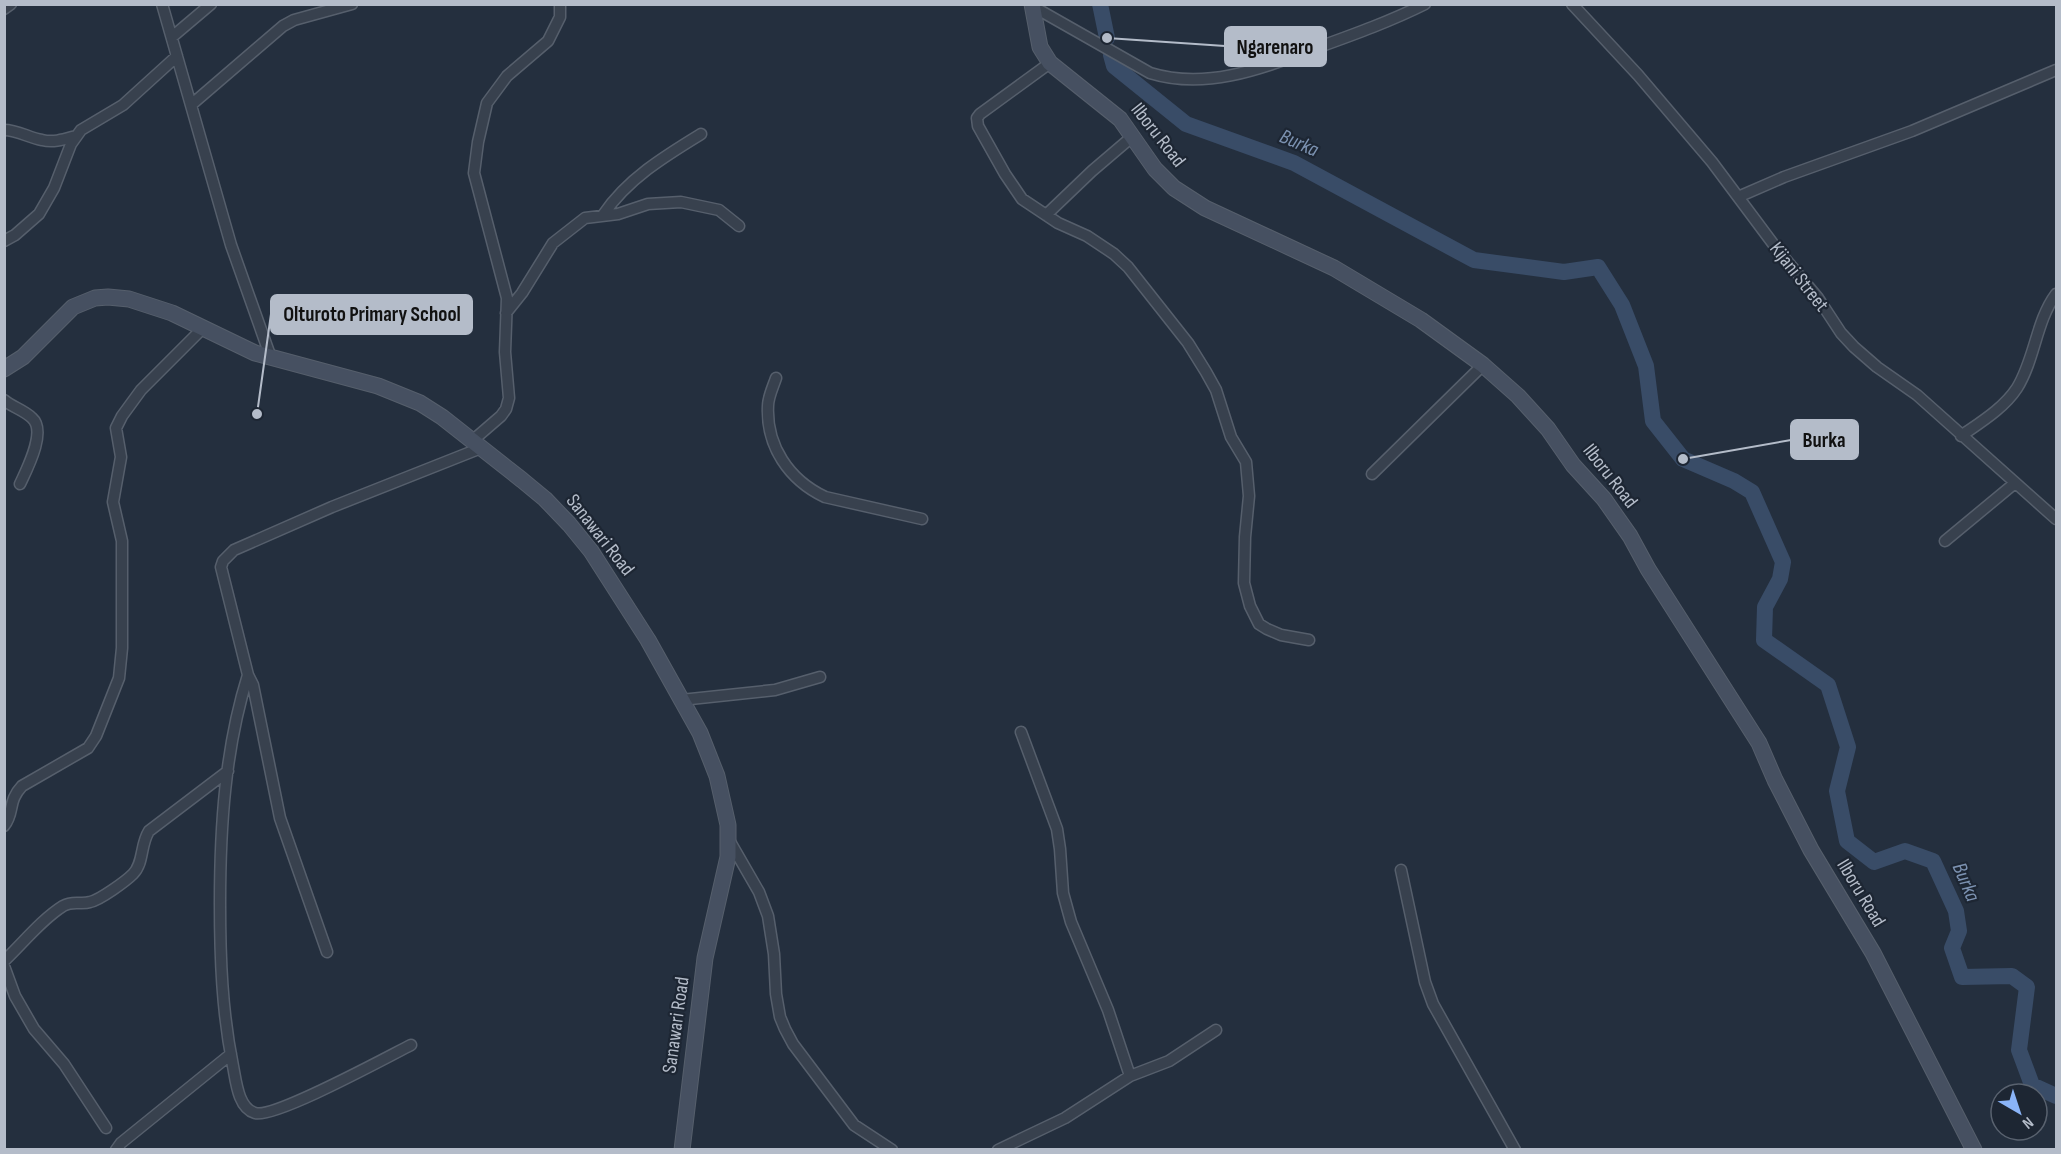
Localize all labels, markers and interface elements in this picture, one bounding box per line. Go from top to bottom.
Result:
callout: Ngarenaro [1225,27,1326,66]
text: Ngarenaro [1236,35,1314,60]
street label: Ilboru Road [1125,98,1191,172]
water label: Burka [1276,124,1323,162]
street label: Kijani Street [1764,237,1834,317]
callout: Olturoto Primary School [271,295,472,334]
text: Olturoto Primary School [283,302,461,327]
callout: Burka [1791,420,1858,459]
text: Burka [1802,428,1846,453]
street label: Ilboru Road [1577,439,1643,513]
street label: Sanawari Road [561,489,639,581]
street label: Ilboru Road [1831,855,1891,931]
water label: Burka [1947,859,1985,906]
street label: Sanawari Road [657,975,695,1075]
north arrow [1989,1082,2049,1142]
text: N [2018,1112,2037,1133]

